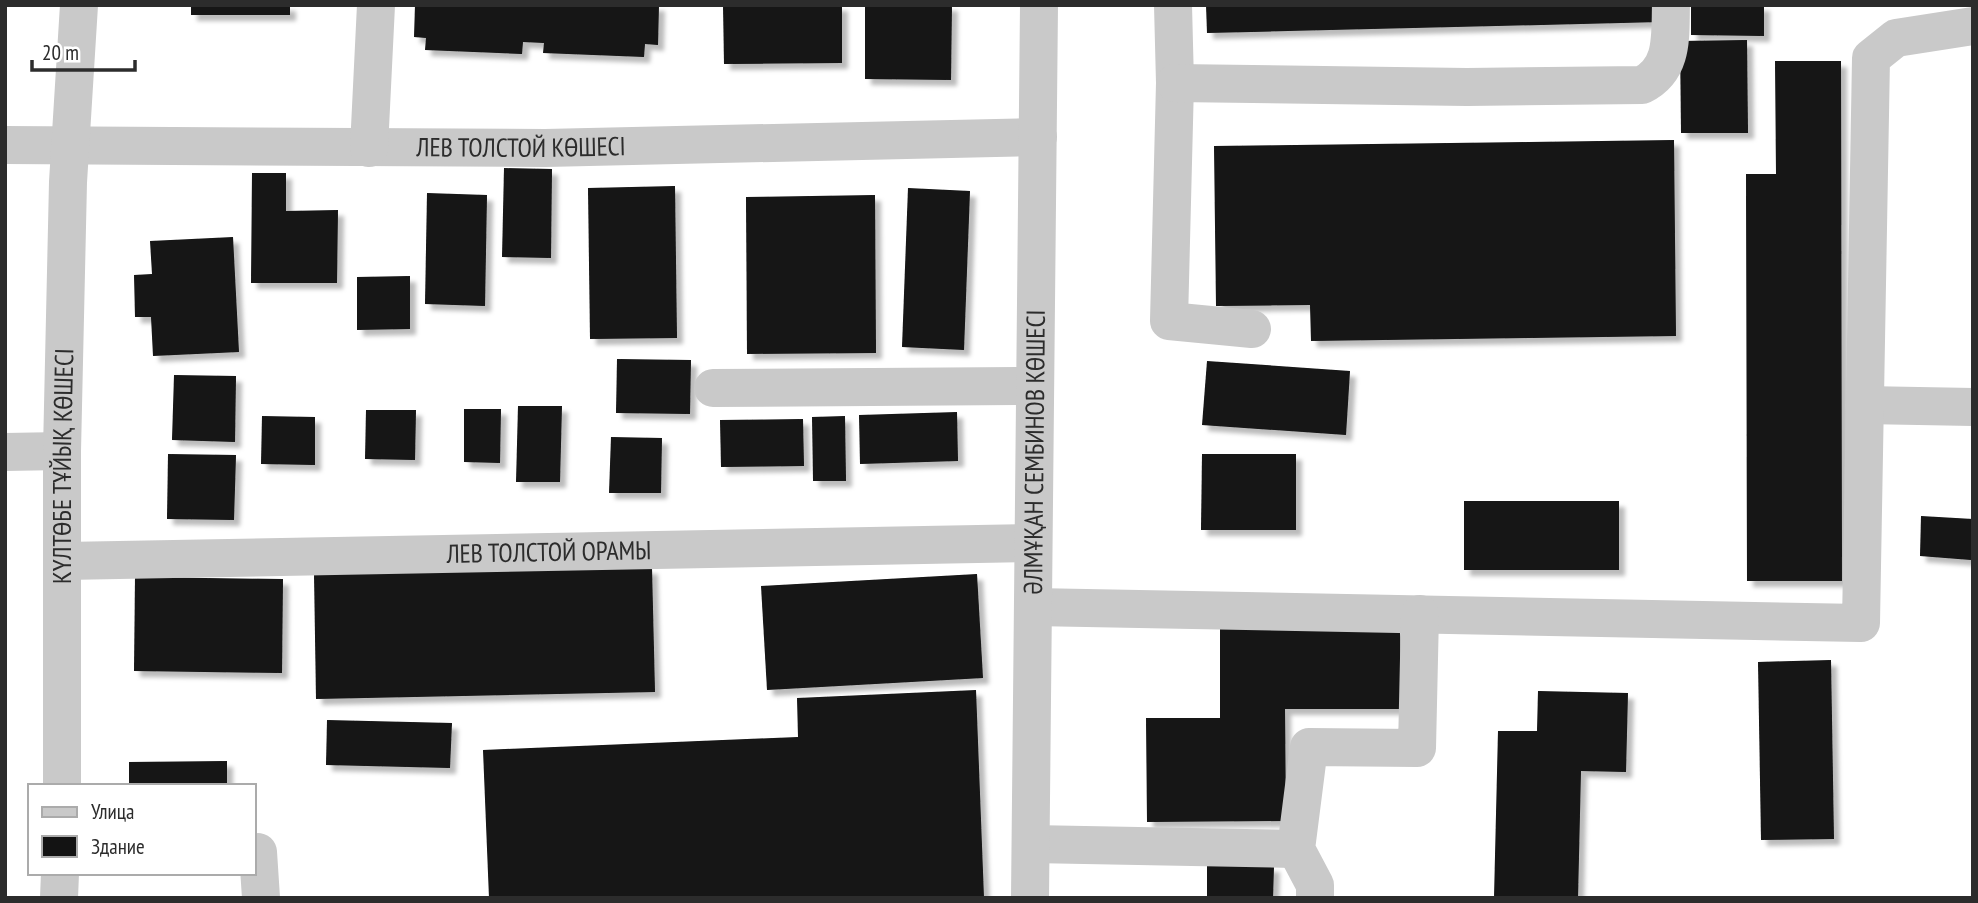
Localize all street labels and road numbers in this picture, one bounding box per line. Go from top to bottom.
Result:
street label: ЛЕВ ТОЛСТОЙ КӨШЕСІ [415,129,626,164]
street label: ӘЛМҰҚАН СЕМБИНОВ КӨШЕСІ [1016,309,1052,595]
street label: КҮЛТӨБЕ ТҰЙЫҚ КӨШЕСІ [45,348,80,584]
street label: ЛЕВ ТОЛСТОЙ ОРАМЫ [445,533,652,570]

